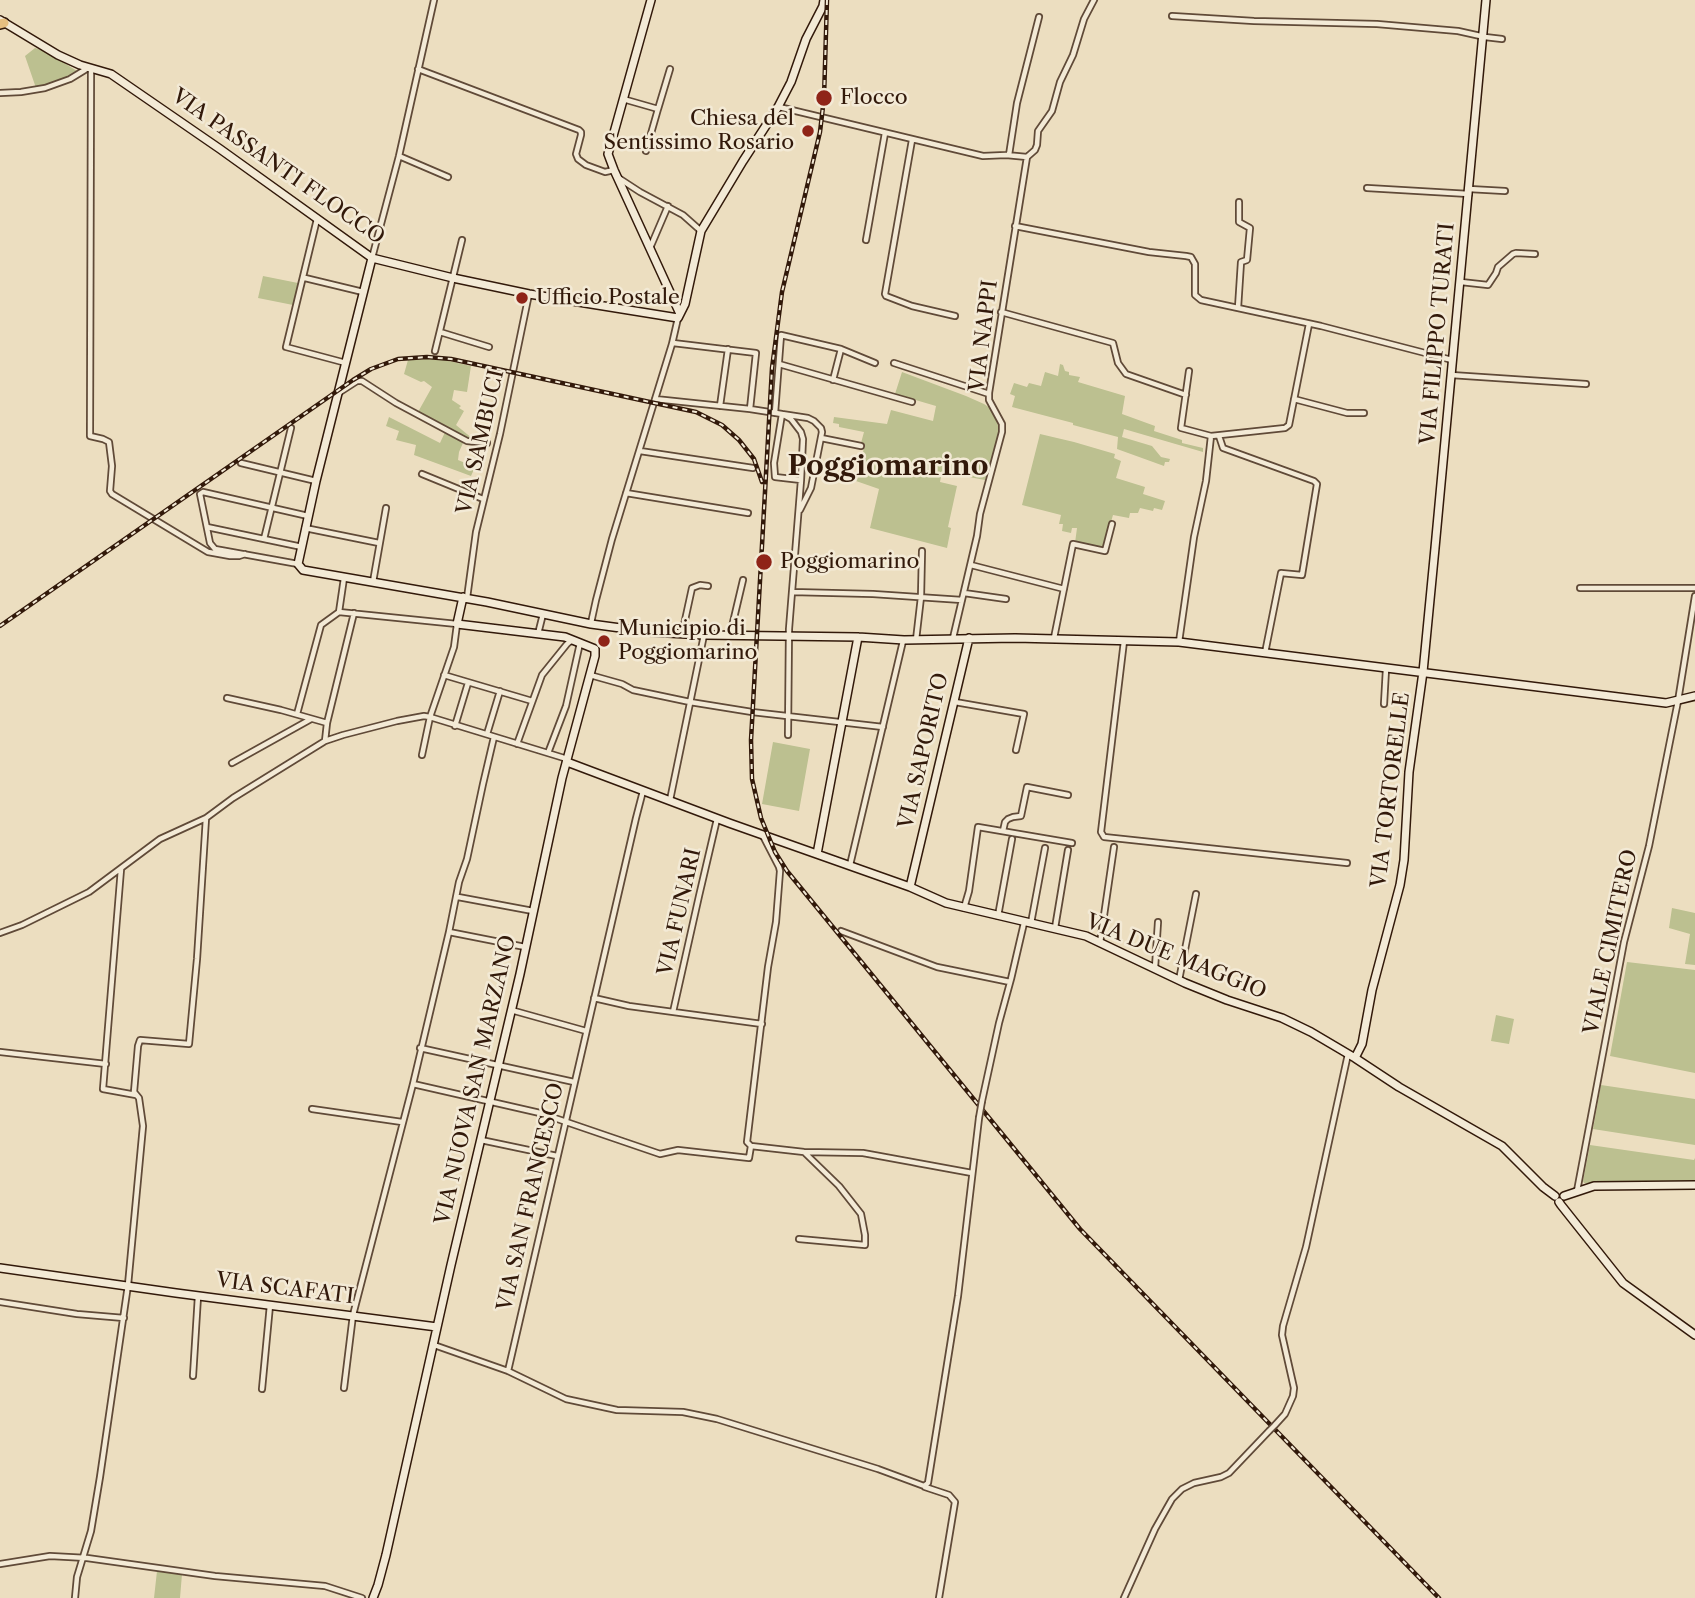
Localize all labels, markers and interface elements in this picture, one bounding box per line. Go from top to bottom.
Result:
street label: VIA PASSANTI FLOCCO [167,84,389,250]
place label: Flocco [840,85,908,111]
marker: Flocco [814,88,834,108]
place label: Chiesa del Sentissimo Rosario [604,106,794,156]
marker: Chiesa del Sentissimo Rosario [800,123,816,139]
street label: VIA FILIPPO TURATI [1416,222,1460,446]
street label: VIA NAPPI [965,279,1003,393]
place label: Ufficio Postale [536,285,680,311]
marker: Ufficio Postale [514,290,530,306]
street label: VIA SAMBUCI [452,367,510,517]
district label: Poggiomarino [787,450,989,484]
place label: Poggiomarino [780,549,919,575]
marker: Poggiomarino [754,552,774,572]
place label: Municipio di Poggiomarino [618,616,757,666]
marker: Municipio di Poggiomarino [596,633,612,649]
street label: VIA SAPORITO [894,670,954,832]
street label: VIA TORTORELLE [1366,691,1416,889]
street label: VIA FUNARI [653,846,707,978]
street label: VIALE CIMITERO [1579,847,1643,1037]
street label: VIA DUE MAGGIO [1082,909,1270,1005]
street label: VIA NUOVA SAN MARZANO [430,933,522,1227]
street label: VIA SAN FRANCESCO [492,1080,570,1314]
street label: VIA SCAFATI [215,1268,355,1310]

